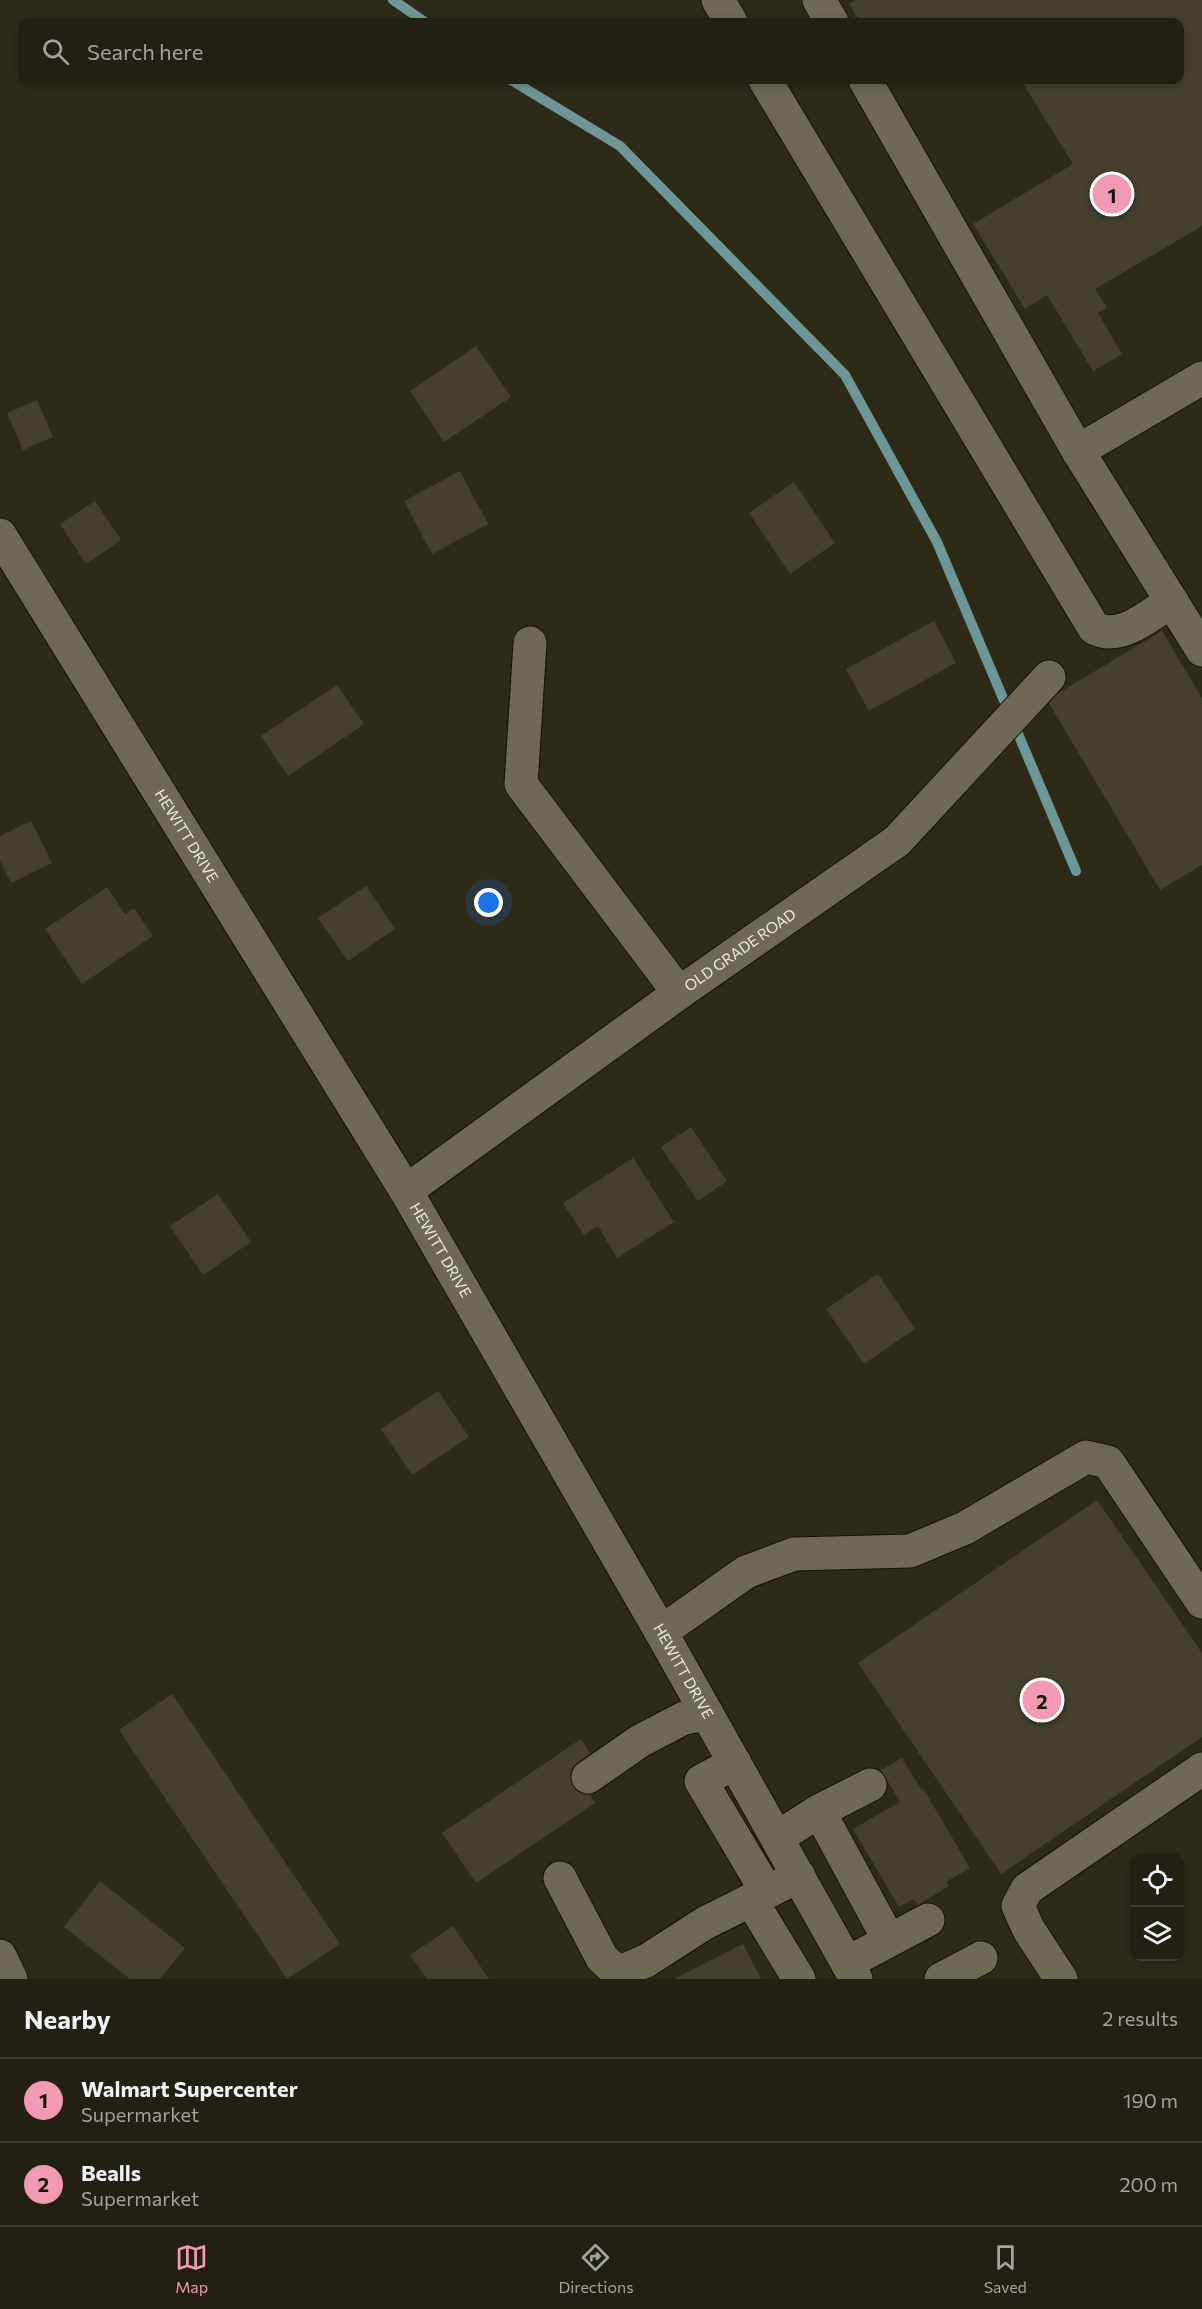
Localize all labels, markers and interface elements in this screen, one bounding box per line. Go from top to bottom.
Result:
search box [18,18,1184,84]
icon: search [39,35,72,68]
text: Search here [87,38,203,65]
pin: 1 [1092,172,1132,216]
street label: HEWITT DRIVE [152,786,223,886]
your location [474,888,503,917]
street label: OLD GRADE ROAD [680,904,799,995]
street label: HEWITT DRIVE [407,1199,476,1300]
street label: HEWITT DRIVE [650,1620,718,1722]
pin: 2 [1022,1678,1062,1722]
map controls [1130,1853,1184,1961]
button: locate [1130,1853,1184,1907]
button: layers [1130,1907,1184,1961]
text: Nearby [24,2003,111,2034]
text: 2 results [1102,2006,1178,2030]
text: Walmart Supercenter [81,2075,298,2102]
text: 1 [39,2088,48,2112]
text: 190 m [1123,2088,1178,2112]
text: Supermarket [81,2102,199,2126]
text: Bealls [81,2159,141,2186]
text: 2 [38,2172,49,2196]
text: 200 m [1120,2172,1178,2196]
text: Supermarket [81,2186,199,2210]
tab: Map [175,2241,208,2296]
tab: Directions [558,2241,633,2296]
tab: Saved [984,2241,1027,2296]

